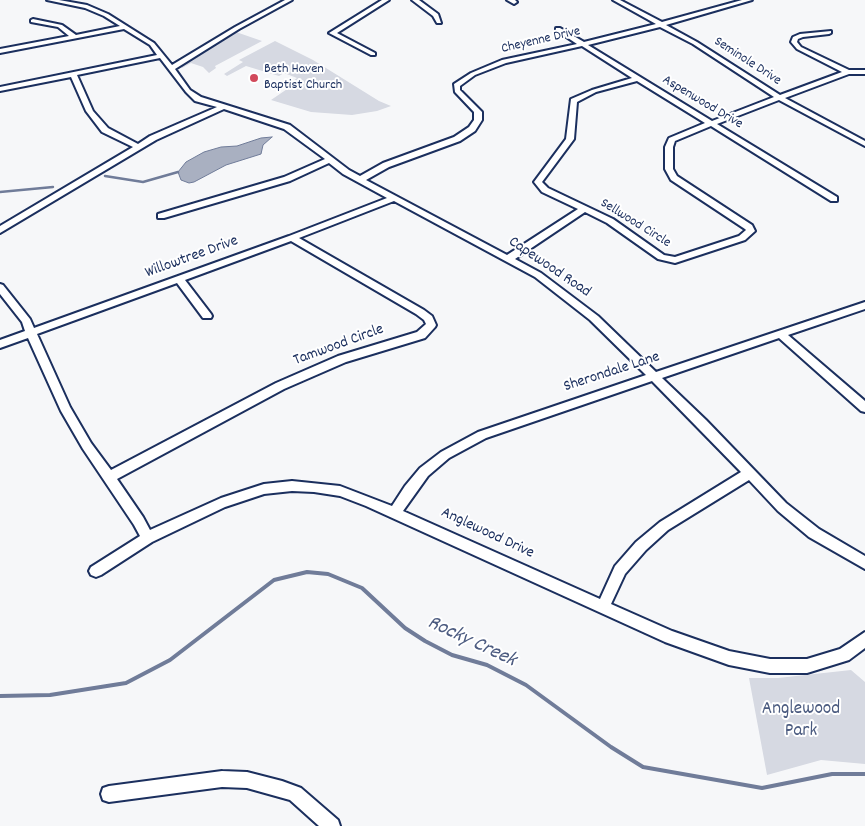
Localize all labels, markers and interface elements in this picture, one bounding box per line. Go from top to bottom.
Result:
street label: Cheyenne Drive [500,24,582,58]
street label: Seminole Drive [710,34,784,90]
place label: Beth Haven Baptist Church [264,62,342,94]
marker: Beth Haven Baptist Church [248,72,260,84]
street label: Aspenwood Drive [659,72,745,134]
street label: Sellwood Circle [597,196,673,252]
street label: Willowtree Drive [143,232,241,284]
street label: Capewood Road [504,233,594,303]
street label: Tamwood Circle [291,321,387,371]
street label: Sherondale Lane [562,348,662,398]
street label: Anglewood Drive [437,504,537,564]
water label: Rocky Creek [423,611,519,675]
park label: Anglewood Park [762,699,840,743]

